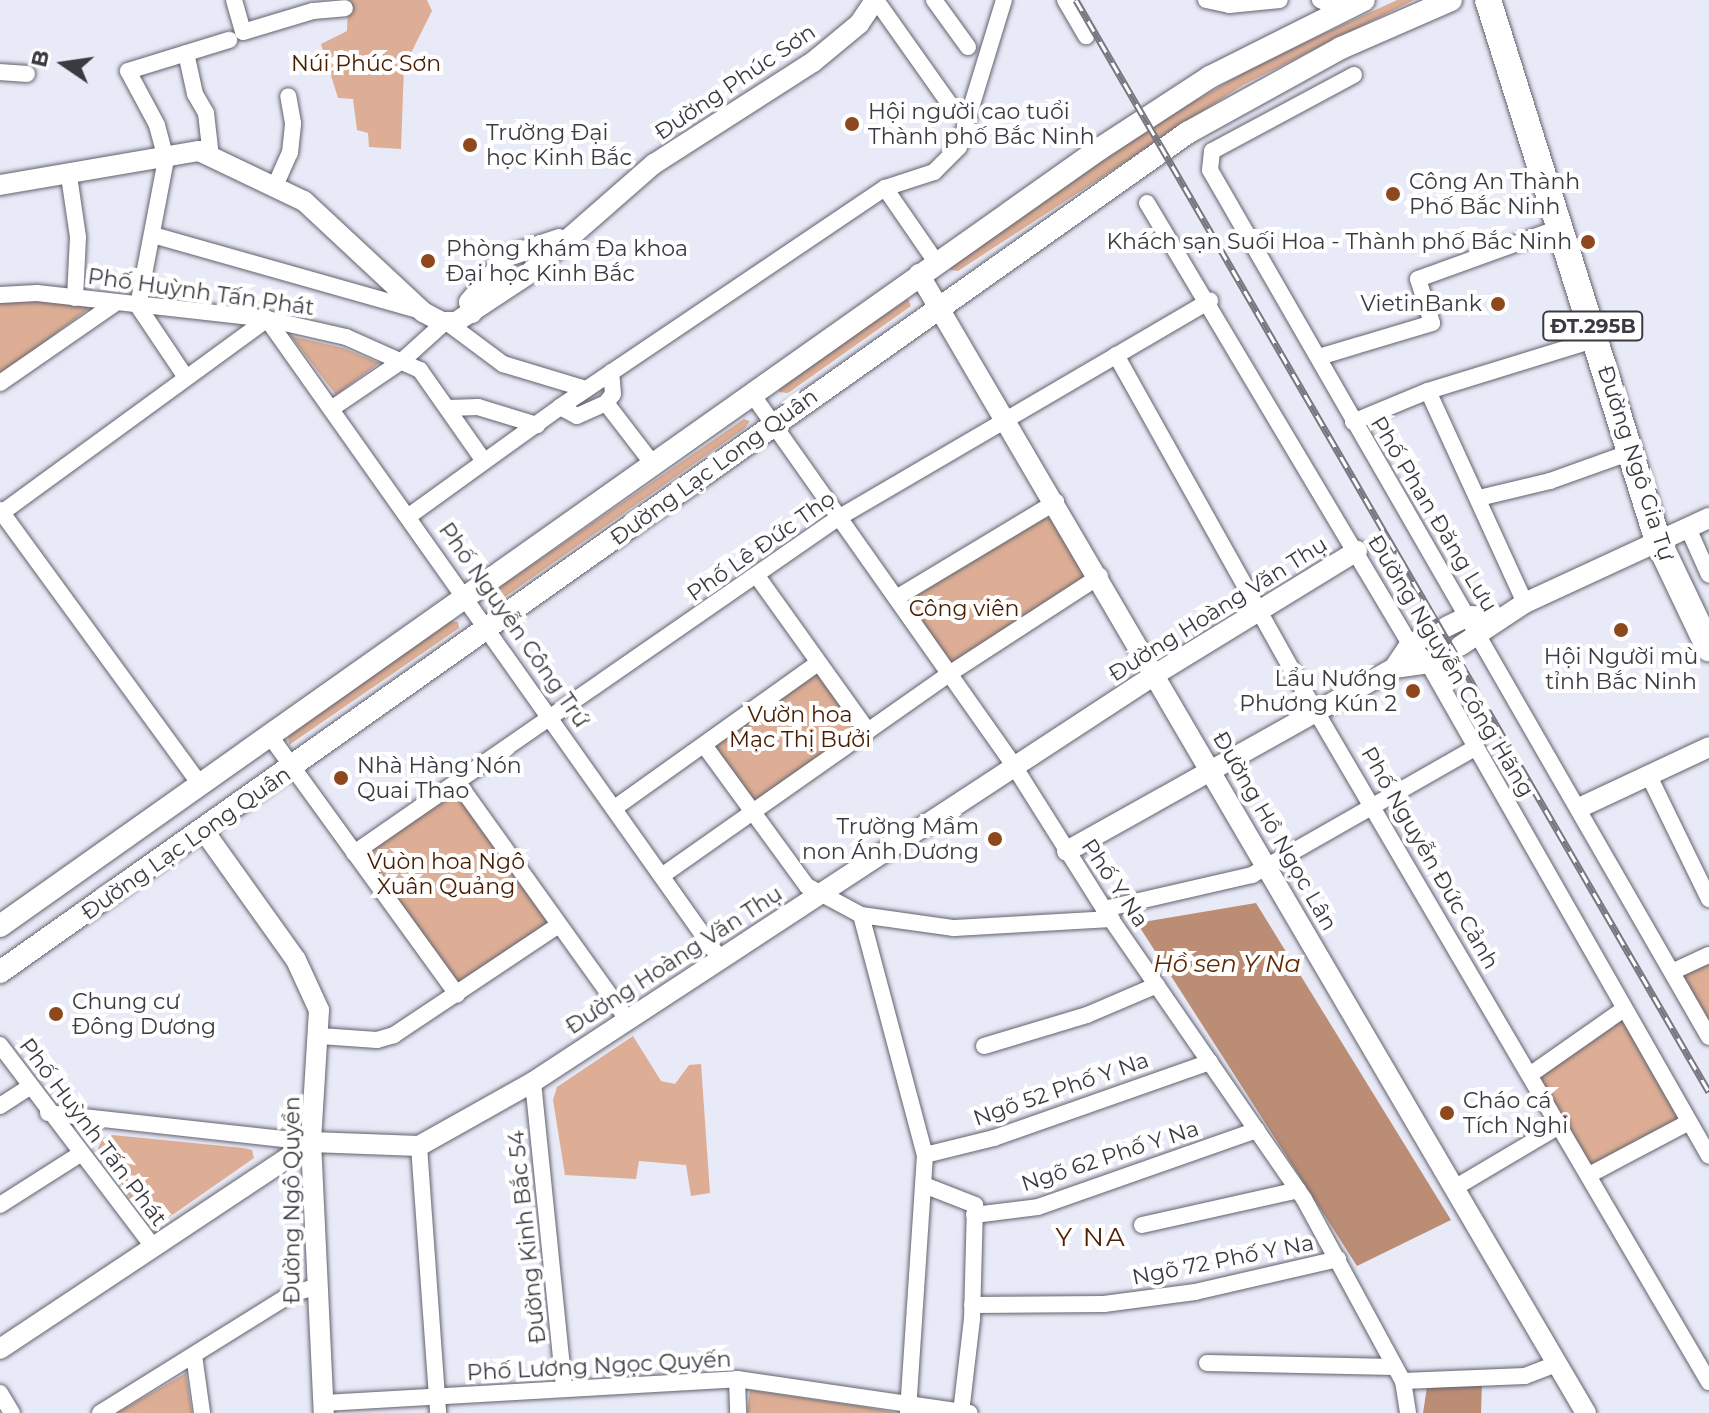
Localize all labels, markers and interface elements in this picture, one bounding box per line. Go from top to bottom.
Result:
street label: Đường Phúc Sơn [650,18,820,146]
north arrow [24,24,104,104]
text: B [25,47,55,70]
park label: Núi Phúc Sơn [291,51,441,77]
place label: Hội người cao tuổi Thành phố Bắc Ninh [868,98,1095,150]
marker: Hội người cao tuổi Thành phố Bắc Ninh [843,115,861,133]
place label: Trường Đại học Kinh Bắc [486,119,632,170]
marker: Trường Đại học Kinh Bắc [461,136,479,154]
place label: Công An Thành Phố Bắc Ninh [1409,168,1580,220]
marker: Công An Thành Phố Bắc Ninh [1384,185,1402,203]
place label: Khách sạn Suối Hoa - Thành phố Bắc Ninh [1106,229,1572,255]
marker: Khách sạn Suối Hoa - Thành phố Bắc Ninh [1579,233,1597,251]
place label: Phòng khám Đa khoa Đại học Kinh Bắc [446,235,688,286]
marker: Phòng khám Đa khoa Đại học Kinh Bắc [417,250,439,272]
street label: Phố Huỳnh Tấn Phát [86,263,316,321]
place label: VietinBank [1361,291,1482,317]
marker: VietinBank [1489,295,1507,313]
road number: ĐT.295B [1541,310,1645,342]
street label: Đường Ngô Gia Tự [1592,362,1680,564]
street label: Đường Lạc Long Quân [605,383,823,551]
street label: Phố Phan Đăng Lưu [1365,411,1503,617]
street label: Phố Lê Đức Thọ [682,485,840,607]
street label: Phố Nguyễn Công Trứ [433,517,595,733]
street label: Đường Nguyễn Công Hãng [1362,530,1540,802]
street label: Đường Hoàng Văn Thụ [1104,531,1332,687]
park label: Công viên [909,596,1019,622]
marker: Hội Người mù tỉnh Bắc Ninh [1612,621,1630,639]
place label: Hội Người mù tỉnh Bắc Ninh [1544,643,1698,694]
place label: Lẩu Nướng Phương Kún 2 [1239,665,1397,716]
marker: Lẩu Nướng Phương Kún 2 [1404,682,1422,700]
park label: Vườn hoa Mạc Thị Bưởi [729,701,871,752]
street label: Đường Hồ Ngọc Lân [1207,727,1343,935]
street label: Phố Nguyễn Đức Cảnh [1355,742,1505,974]
place label: Nhà Hàng Nón Quai Thao [357,752,522,804]
street label: Đường Lạc Long Quân [76,761,296,925]
marker: Nhà Hàng Nón Quai Thao [332,769,350,787]
place label: Trường Mầm non Ánh Dương [802,813,979,864]
marker: Trường Mầm non Ánh Dương [986,830,1004,848]
street label: Phố Y Na [1076,834,1154,932]
park label: Vuòn hoa Ngô Xuân Quảng [367,848,525,900]
street label: Đường Hoàng Văn Thụ [561,880,787,1040]
water label: Hồ sen Y Na [1153,950,1301,978]
place label: Chung cư Đông Dương [72,988,216,1040]
marker: Chung cư Đông Dương [47,1005,65,1023]
street label: Phố Huỳnh Tấn Phát [14,1033,172,1231]
street label: Ngõ 52 Phố Y Na [970,1047,1152,1131]
place label: Cháo cá Tích Nghi [1463,1087,1568,1138]
street label: Đường Ngô Quyền [279,1096,305,1304]
marker: Cháo cá Tích Nghi [1438,1104,1456,1122]
street label: Ngõ 62 Phố Y Na [1018,1115,1202,1197]
street label: Đường Kinh Bắc 54 [503,1129,551,1345]
district label: Y NA [1055,1222,1127,1254]
street label: Ngõ 72 Phố Y Na [1130,1229,1316,1291]
street label: Phố Lương Ngọc Quyến [466,1346,732,1386]

